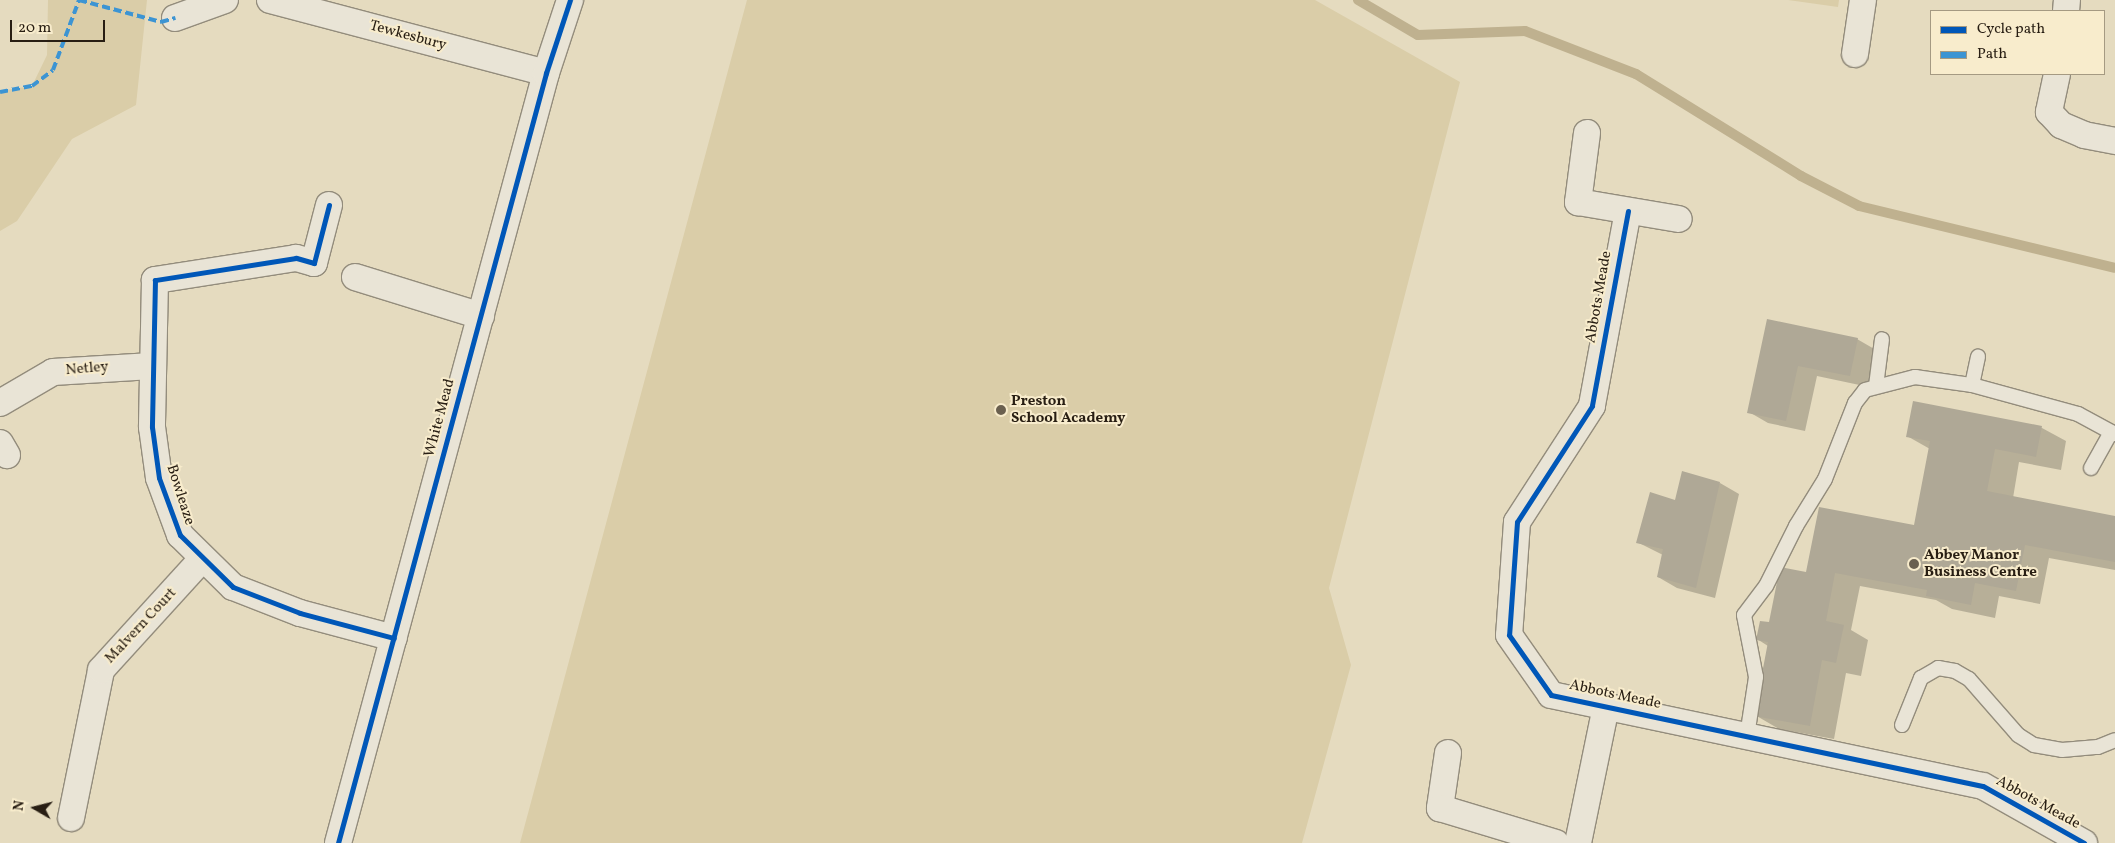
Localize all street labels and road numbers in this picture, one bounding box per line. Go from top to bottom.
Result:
street label: Tewkesbury [368,17,448,55]
street label: Abbots Meade [1582,249,1616,345]
street label: Netley [65,358,109,380]
street label: White Mead [421,377,459,459]
street label: Bowleaze [162,463,198,527]
street label: Malvern Court [101,584,181,668]
street label: Abbots Meade [1567,676,1663,714]
street label: Abbots Meade [1993,773,2083,833]

